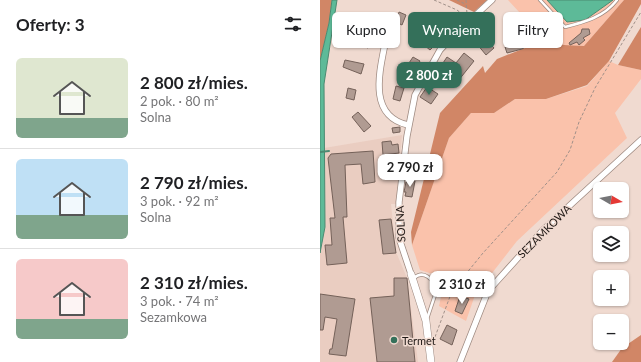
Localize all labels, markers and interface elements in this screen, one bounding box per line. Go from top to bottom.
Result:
chip: Kupno [332,12,400,48]
chip: Wynajem [408,12,495,48]
chip: Filtry [503,12,563,48]
icon: filters [282,13,304,35]
text: Oferty: 3 [16,14,85,35]
pin: 2 800 zł [388,62,470,96]
text: 2 800 zł [406,67,452,83]
text: 2 800 zł/mies. [140,72,248,93]
icon: home [48,74,96,122]
text: 2 pok. · 80 m² [140,93,219,109]
text: Solna [140,109,171,125]
pin: 2 790 zł [369,154,451,188]
text: 2 790 zł [387,159,433,175]
text: 2 790 zł/mies. [140,172,248,193]
icon: home [48,175,96,223]
north arrow [593,182,629,218]
map controls [593,182,629,350]
text: 3 pok. · 92 m² [140,193,219,209]
street label: SEZAMKOWA [514,201,574,261]
street label: SOLNA [393,205,407,242]
text: Solna [140,209,171,225]
button: layers [593,226,629,262]
button: + [593,270,629,306]
pin: 2 310 zł [421,271,503,305]
text: 2 310 zł/mies. [140,272,248,293]
icon: home [48,275,96,323]
text: 2 310 zł [439,276,485,292]
text: 3 pok. · 74 m² [140,293,219,309]
text: Sezamkowa [140,309,207,325]
button: − [593,314,629,350]
place label: Termet [402,334,436,347]
marker: Termet [389,335,399,345]

